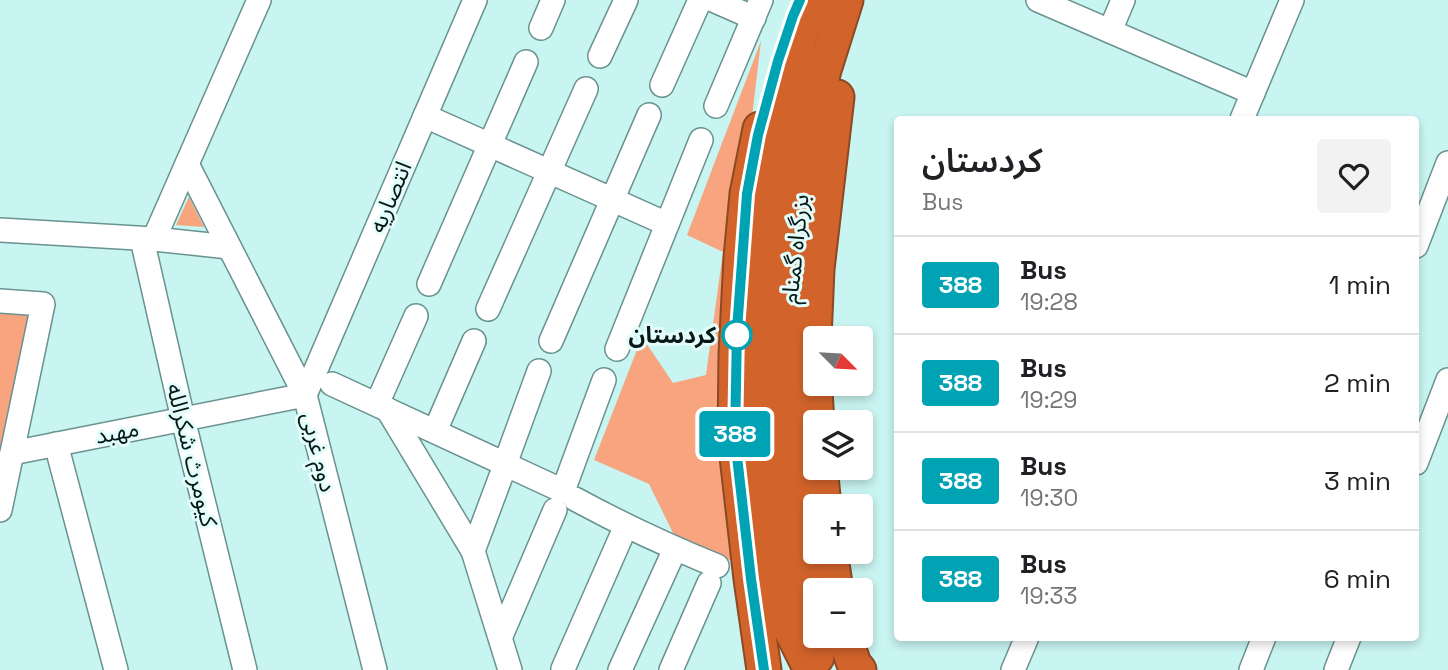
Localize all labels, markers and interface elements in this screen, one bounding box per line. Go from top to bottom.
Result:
button: heart [1317,139,1391,213]
text: کردستان [922,140,1042,182]
street label: انتصاریه [362,157,418,237]
text: Bus [922,187,963,217]
street label: بزرگراه گمنام [774,193,819,306]
text: Bus [1020,253,1067,287]
text: 1 min [1329,268,1391,302]
text: 388 [939,269,982,300]
text: 19:28 [1020,287,1078,317]
place label: کردستان [628,320,717,350]
marker: کردستان [722,320,752,350]
north arrow [803,326,873,396]
map controls [803,326,873,648]
text: Bus [1020,351,1067,385]
text: 2 min [1324,366,1391,400]
text: 388 [939,367,982,398]
street label: کیومرث شکرالله [160,380,224,530]
text: 19:29 [1020,385,1077,415]
street label: دوم غربی [292,409,343,496]
button: layers [803,410,873,480]
line badge: 388 [695,411,775,457]
street label: مهبد [93,413,141,451]
text: 388 [713,418,757,449]
text: Bus [1020,449,1067,483]
text: 3 min [1324,464,1391,498]
text: 388 [939,465,982,496]
text: 19:30 [1020,483,1078,513]
button: + [803,494,873,564]
text: Bus [1020,547,1067,581]
text: 6 min [1324,562,1391,596]
text: 388 [939,563,982,594]
button: − [803,578,873,648]
text: 19:33 [1020,581,1077,611]

